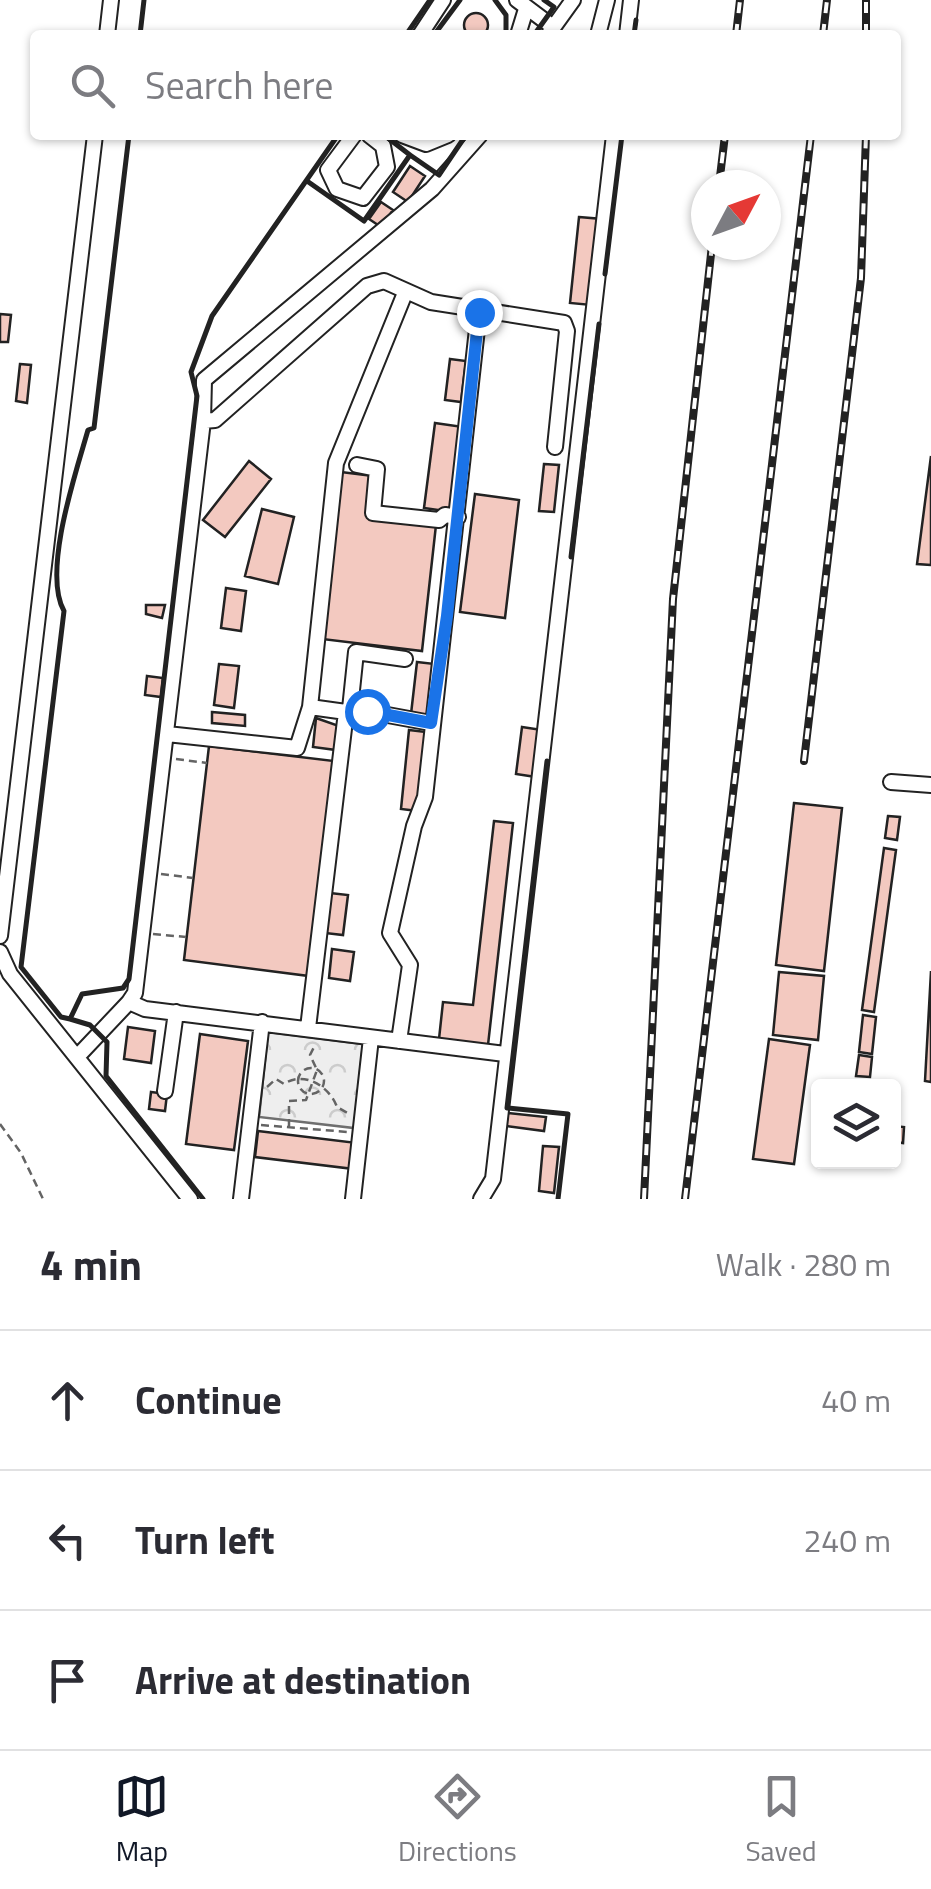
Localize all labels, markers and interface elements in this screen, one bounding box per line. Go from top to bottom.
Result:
search box [30,30,901,140]
text: Search here [145,56,333,114]
icon: search [65,58,120,113]
north arrow [691,170,781,260]
route end [457,290,503,336]
route start [345,689,391,735]
map controls [811,1079,901,1169]
button: layers [811,1079,901,1169]
text: 4 min [40,1232,142,1296]
text: Walk · 280 m [716,1240,891,1288]
text: Continue [135,1371,282,1429]
icon: ahead [40,1373,95,1428]
text: 40 m [821,1376,891,1424]
text: Turn left [135,1511,275,1569]
icon: left [40,1513,95,1568]
text: 240 m [803,1516,891,1564]
text: Arrive at destination [135,1651,471,1709]
icon: arrive [40,1653,95,1708]
tab: Map [114,1769,169,1872]
tab: Directions [398,1769,517,1872]
tab: Saved [745,1769,817,1872]

